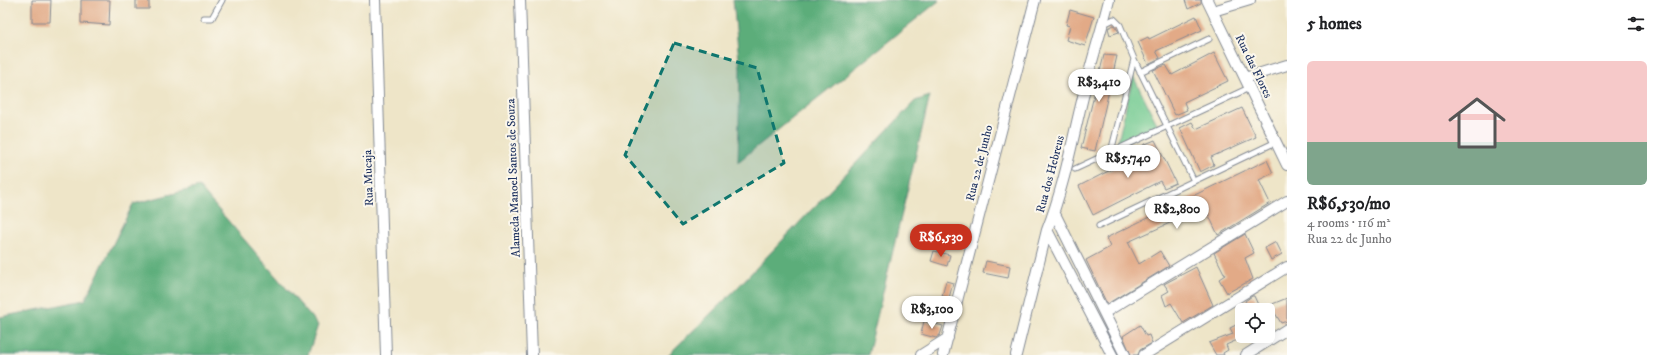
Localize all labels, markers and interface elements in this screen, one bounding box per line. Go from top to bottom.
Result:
text: 5 homes [1307,13,1362,35]
icon: filters [1625,13,1647,35]
street label: Rua das Flores [1232,32,1275,101]
pin: R$3,410 [1062,69,1136,103]
text: R$3,410 [1077,74,1121,90]
icon: home [1441,87,1513,159]
street label: Alameda Manoel Santos de Souza [503,97,524,258]
street label: Rua 22 de Junho [963,123,996,203]
street label: Rua dos Hebreus [1033,134,1068,214]
pin: R$5,740 [1091,145,1165,179]
street label: Rua Mucaja [360,149,377,206]
text: R$5,740 [1105,150,1151,166]
text: R$6,530/mo [1307,193,1390,215]
pin: R$2,800 [1140,196,1214,230]
text: R$2,800 [1154,201,1200,217]
text: 4 rooms · 116 m² [1307,215,1390,231]
pin: R$6,530 [904,224,978,258]
text: R$6,530 [919,229,963,245]
text: Rua 22 de Junho [1307,231,1392,247]
pin: R$3,100 [895,296,969,330]
text: R$3,100 [911,301,953,317]
map controls [1235,303,1275,343]
button: locate [1235,303,1275,343]

